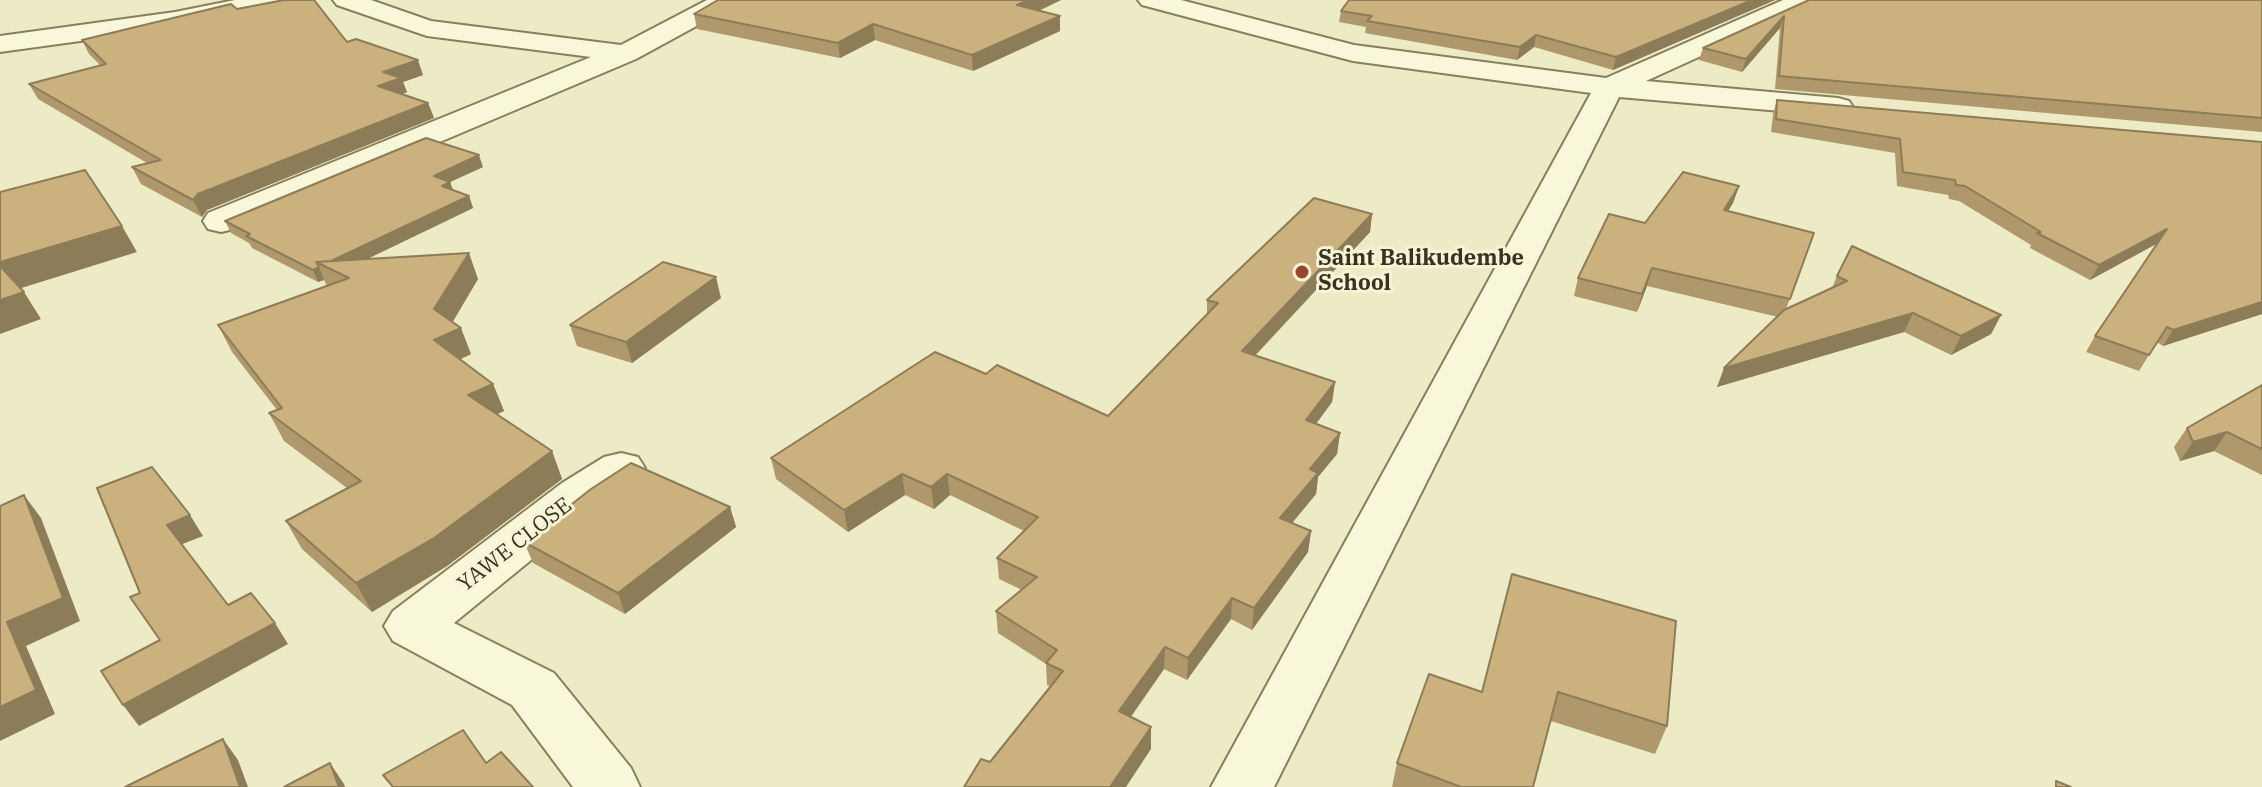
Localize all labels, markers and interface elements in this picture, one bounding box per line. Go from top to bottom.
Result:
place label: Saint Balikudembe School [1318,246,1524,298]
marker: Saint Balikudembe School [1293,263,1311,281]
street label: YAWE CLOSE [453,492,577,598]

